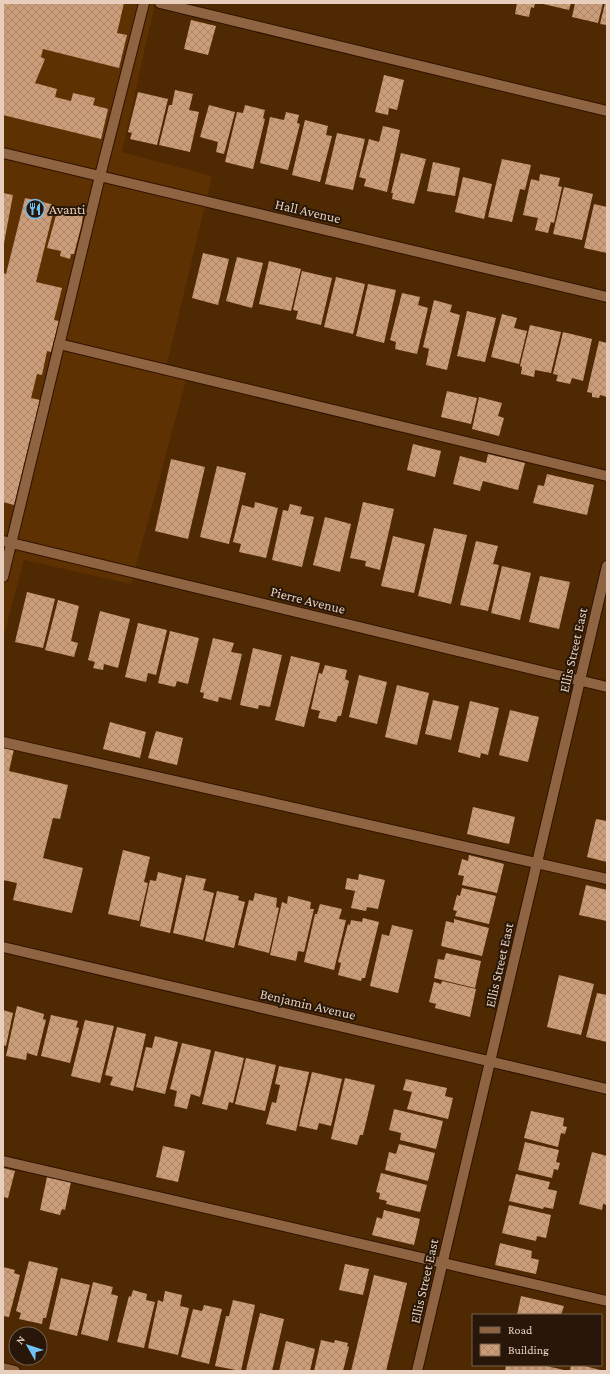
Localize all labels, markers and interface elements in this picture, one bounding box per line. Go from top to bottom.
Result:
street label: Hall Avenue [274,196,342,226]
restaurant icon: Avanti [24,198,46,220]
place label: Avanti [49,201,86,217]
street label: Pierre Avenue [269,583,347,617]
street label: Ellis Street East [555,606,591,694]
street label: Ellis Street East [481,921,517,1009]
street label: Benjamin Avenue [258,985,357,1024]
street label: Ellis Street East [406,1237,442,1325]
legend [472,1314,602,1366]
text: Road [508,1323,533,1337]
north arrow [8,1326,48,1366]
text: N [13,1333,28,1346]
text: Building [508,1343,549,1357]

